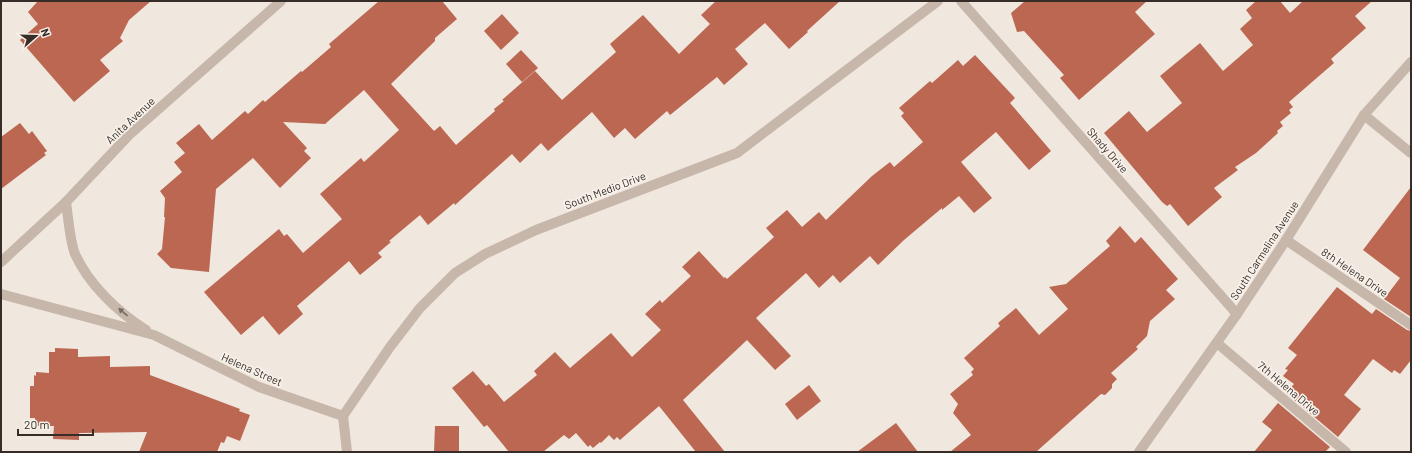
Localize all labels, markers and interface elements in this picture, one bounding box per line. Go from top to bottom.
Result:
north arrow [16,16,56,56]
text: N [39,27,53,38]
street label: Anita Avenue [103,94,157,146]
street label: Shady Drive [1085,125,1131,175]
street label: South Medio Drive [563,169,647,211]
street label: South Carmelina Avenue [1227,198,1301,302]
street label: 8th Helena Drive [1319,245,1391,299]
one-way arrow [117,308,128,317]
street label: Helena Street [220,350,284,388]
street label: 7th Helena Drive [1255,358,1323,418]
scale bar [18,411,93,437]
text: 20 m [24,417,50,431]

